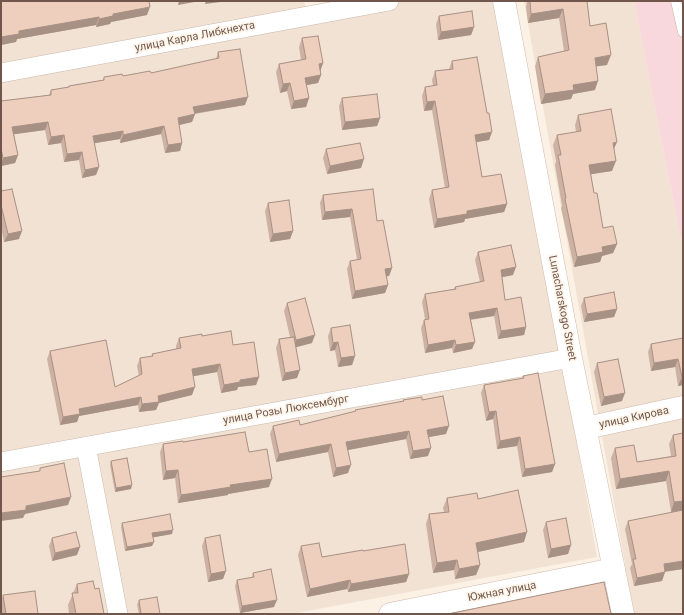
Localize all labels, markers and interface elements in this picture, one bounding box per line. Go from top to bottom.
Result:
street label: улица Карла Либкнехта [134,19,256,55]
street label: Lunacharskogo Street [545,254,579,362]
street label: улица Розы Люксембург [222,392,350,428]
street label: улица Кирова [598,404,670,432]
street label: Южная улица [467,579,537,605]

